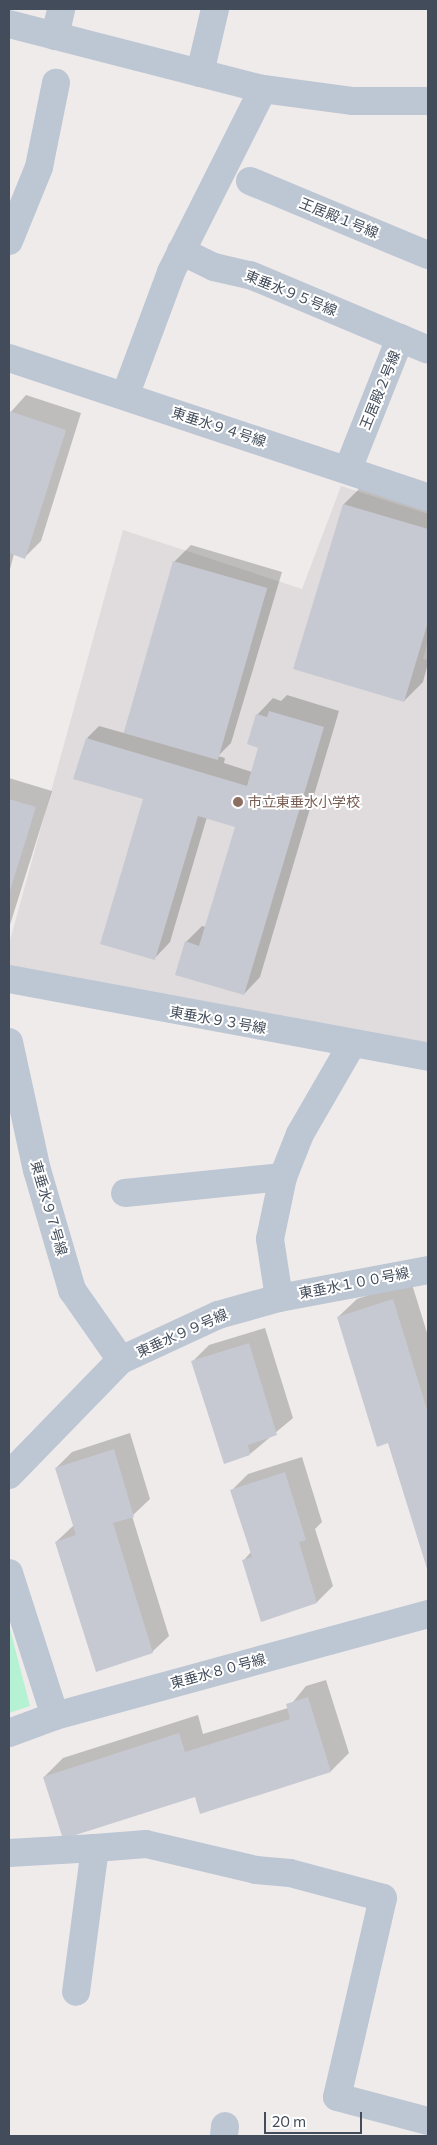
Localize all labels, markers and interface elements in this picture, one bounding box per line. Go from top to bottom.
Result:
street label: 王居殿１号線 [297,194,381,242]
street label: 東垂水９５号線 [242,267,340,319]
street label: 王居殿２号線 [356,348,404,432]
street label: 東垂水９４号線 [170,404,268,450]
place label: 市立東垂水小学校 [248,794,360,810]
marker: 市立東垂水小学校 [232,796,244,808]
street label: 東垂水９３号線 [168,1003,268,1037]
street label: 東垂水９７号線 [27,1159,71,1257]
street label: 東垂水１００号線 [297,1264,411,1302]
street label: 東垂水９９号線 [134,1305,230,1361]
street label: 東垂水８０号線 [168,1650,268,1692]
scale bar [267,2102,364,2134]
text: 20 m [272,2112,306,2130]

